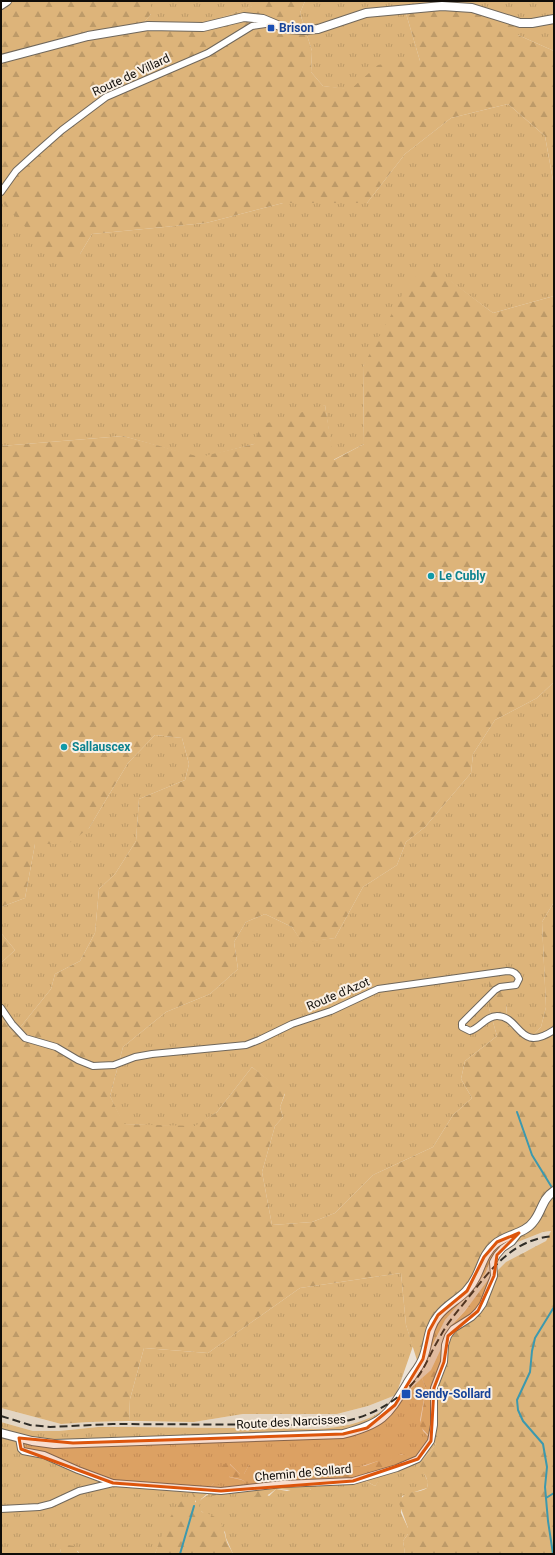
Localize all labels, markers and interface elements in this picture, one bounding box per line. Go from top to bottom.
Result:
place label: Brison [279,21,314,35]
marker: Brison [266,23,276,33]
street label: Route de Villard [90,51,172,99]
place label: Le Cubly [439,569,486,583]
marker: Le Cubly [426,571,436,581]
place label: Sallauscex [72,740,131,754]
marker: Sallauscex [59,742,69,752]
street label: Route d'Azot [305,974,372,1013]
place label: Sendy-Sollard [415,1387,491,1401]
marker: Sendy-Sollard [400,1388,412,1400]
street label: Route des Narcisses [236,1412,346,1432]
street label: Chemin de Sollard [254,1462,352,1484]

